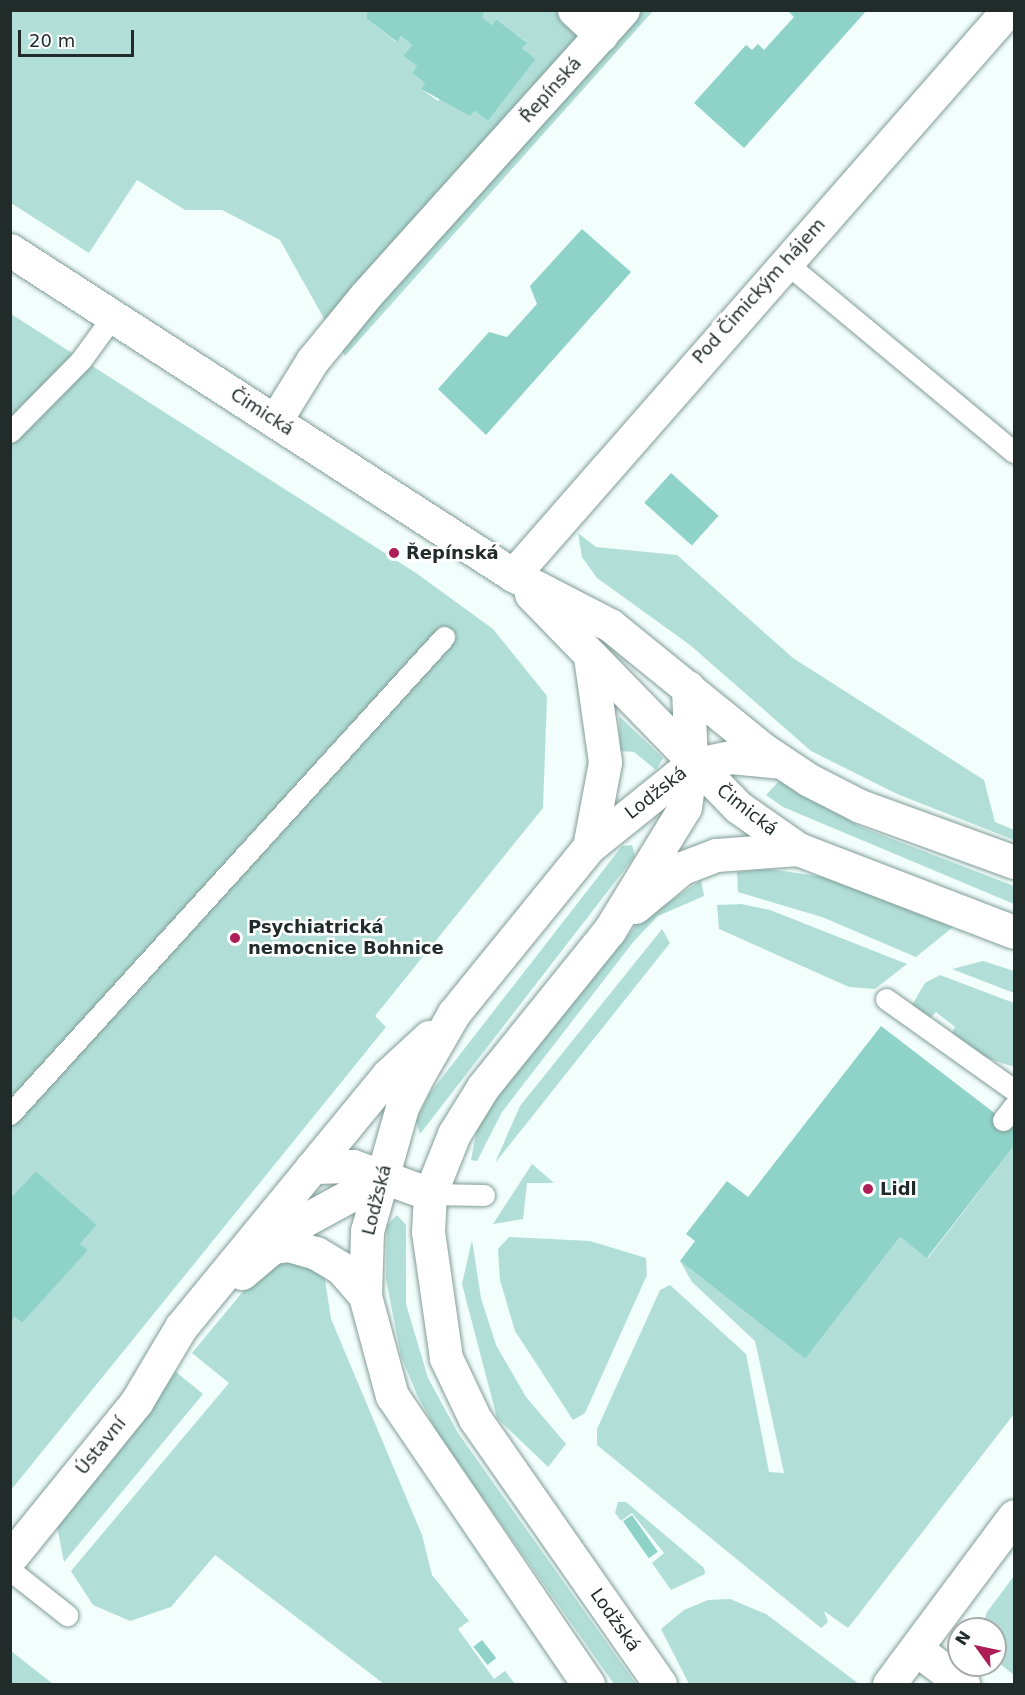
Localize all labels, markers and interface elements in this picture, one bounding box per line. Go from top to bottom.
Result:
scale bar [21,18,136,56]
text: 20 m [29,30,75,51]
street label: Řepínská [516,53,586,127]
street label: Pod Čimickým hájem [688,214,830,368]
street label: Čimická [226,384,298,440]
place label: Řepínská [406,542,499,564]
marker: Řepínská [387,546,401,560]
street label: Lodžská [621,762,691,824]
street label: Čimická [712,780,782,840]
place label: Psychiatrická nemocnice Bohnice [248,917,444,960]
marker: Psychiatrická nemocnice Bohnice [226,929,244,947]
street label: Lodžská [358,1162,396,1238]
place label: Lidl [880,1178,917,1200]
marker: Lidl [861,1182,875,1196]
street label: Ústavní [71,1413,131,1479]
street label: Lodžská [585,1584,645,1656]
north arrow [947,1617,1007,1677]
text: N [952,1627,975,1649]

